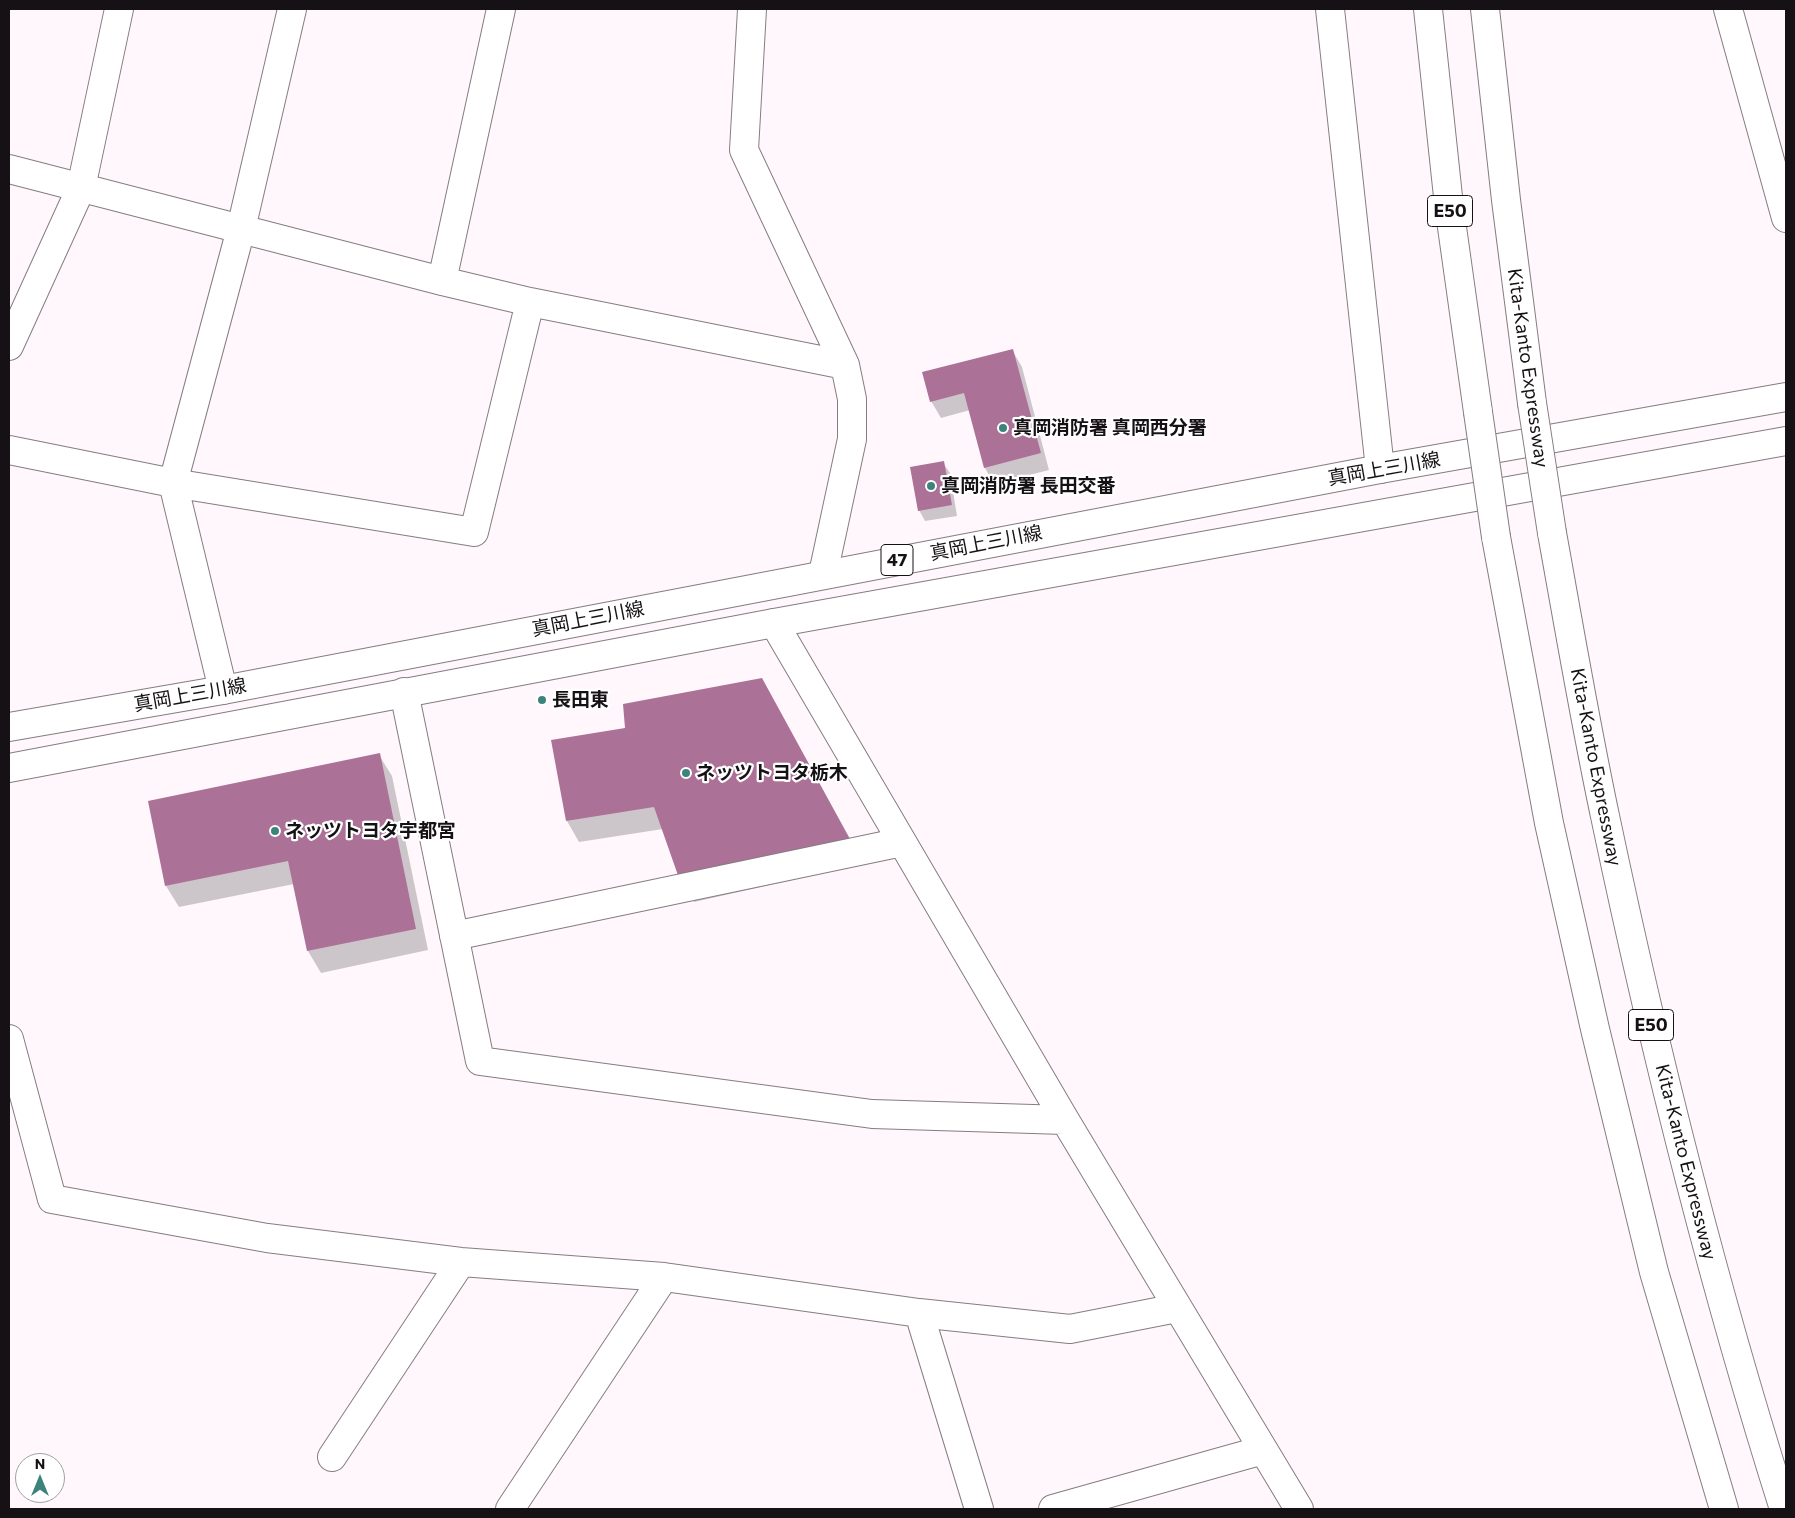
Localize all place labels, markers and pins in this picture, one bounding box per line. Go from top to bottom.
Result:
place label: 真岡消防署 真岡西分署 [1013,417,1207,439]
marker: 真岡消防署 真岡西分署 [997,422,1009,434]
place label: 真岡消防署 長田交番 [941,475,1116,497]
marker: 真岡消防署 長田交番 [925,480,937,492]
place label: 長田東 [552,689,609,711]
marker: 長田東 [536,694,548,706]
place label: ネッツトヨタ栃木 [696,762,848,784]
marker: ネッツトヨタ栃木 [680,767,692,779]
place label: ネッツトヨタ宇都宮 [285,820,456,842]
marker: ネッツトヨタ宇都宮 [269,825,281,837]

